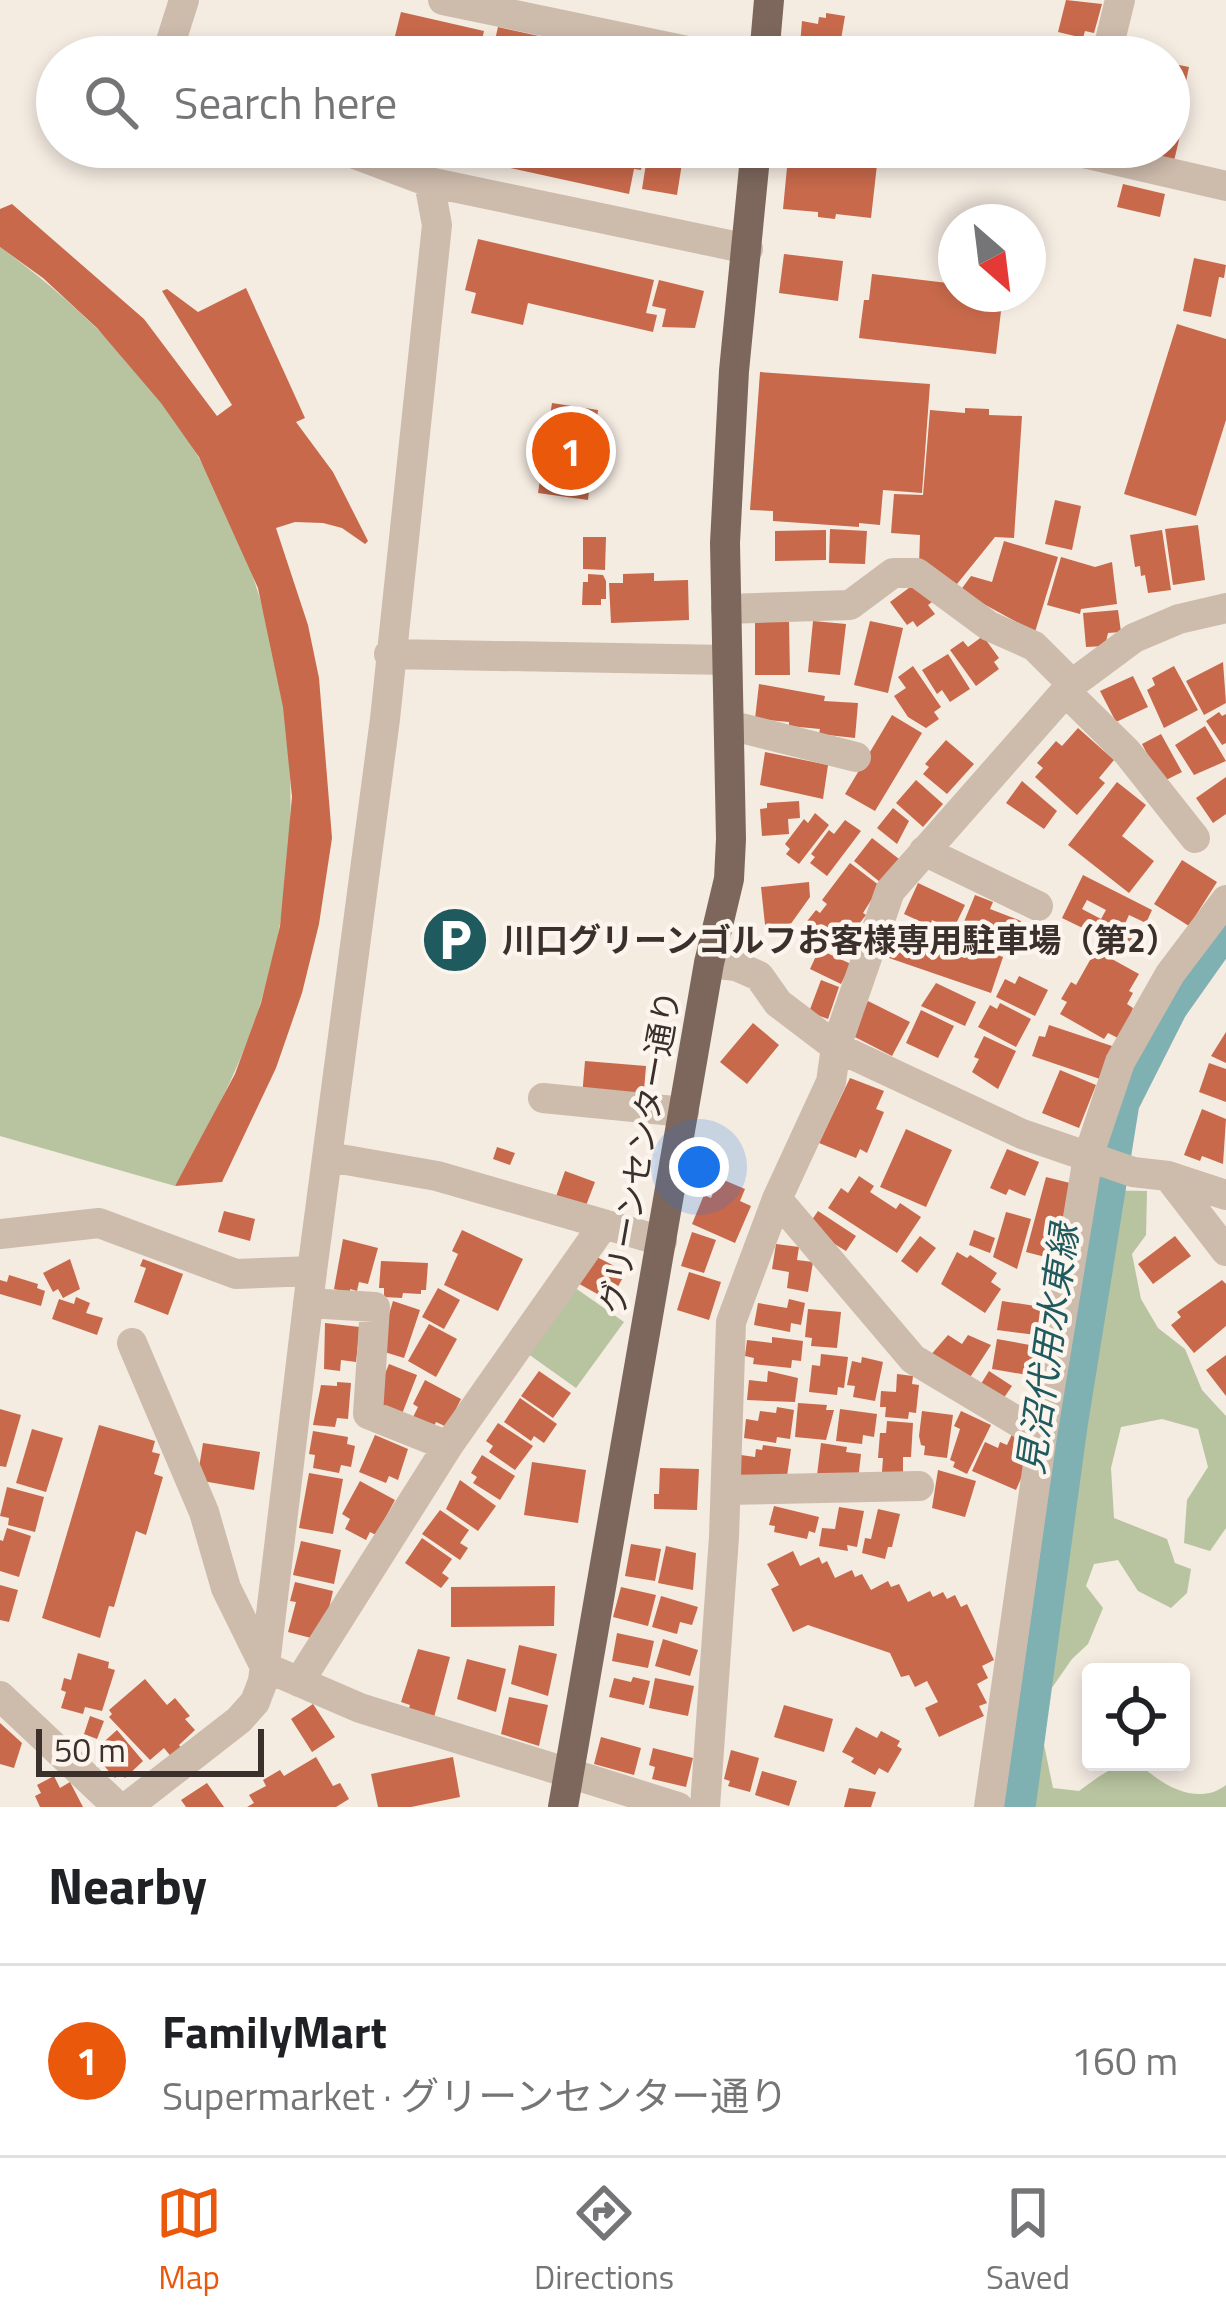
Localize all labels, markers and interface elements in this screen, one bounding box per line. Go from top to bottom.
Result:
search box [36,36,1190,168]
text: Search here [174,68,397,136]
icon: search [78,69,144,135]
north arrow [938,204,1046,312]
pin: 1 [532,406,610,496]
parking icon: 川口グリーンゴルフお客様専用駐車場（第2） [420,905,490,975]
place label: 川口グリーンゴルフお客様専用駐車場（第2） [502,915,1179,965]
street label: グリーンセンター通り [587,986,693,1318]
your location [669,1137,729,1197]
water label: 見沼代用水東縁 [1002,1216,1092,1478]
map controls [1082,1663,1190,1771]
button: locate [1082,1663,1190,1771]
scale bar [36,1723,264,1776]
text: 50 m [54,1725,126,1775]
text: Nearby [48,1846,207,1924]
text: FamilyMart [162,1997,387,2065]
text: 1 [76,2031,98,2090]
text: 160 m [1071,2031,1178,2090]
text: Supermarket · グリーンセンター通り [162,2066,788,2125]
tab: Map [156,2180,222,2302]
tab: Directions [534,2180,674,2302]
tab: Saved [986,2180,1070,2302]

